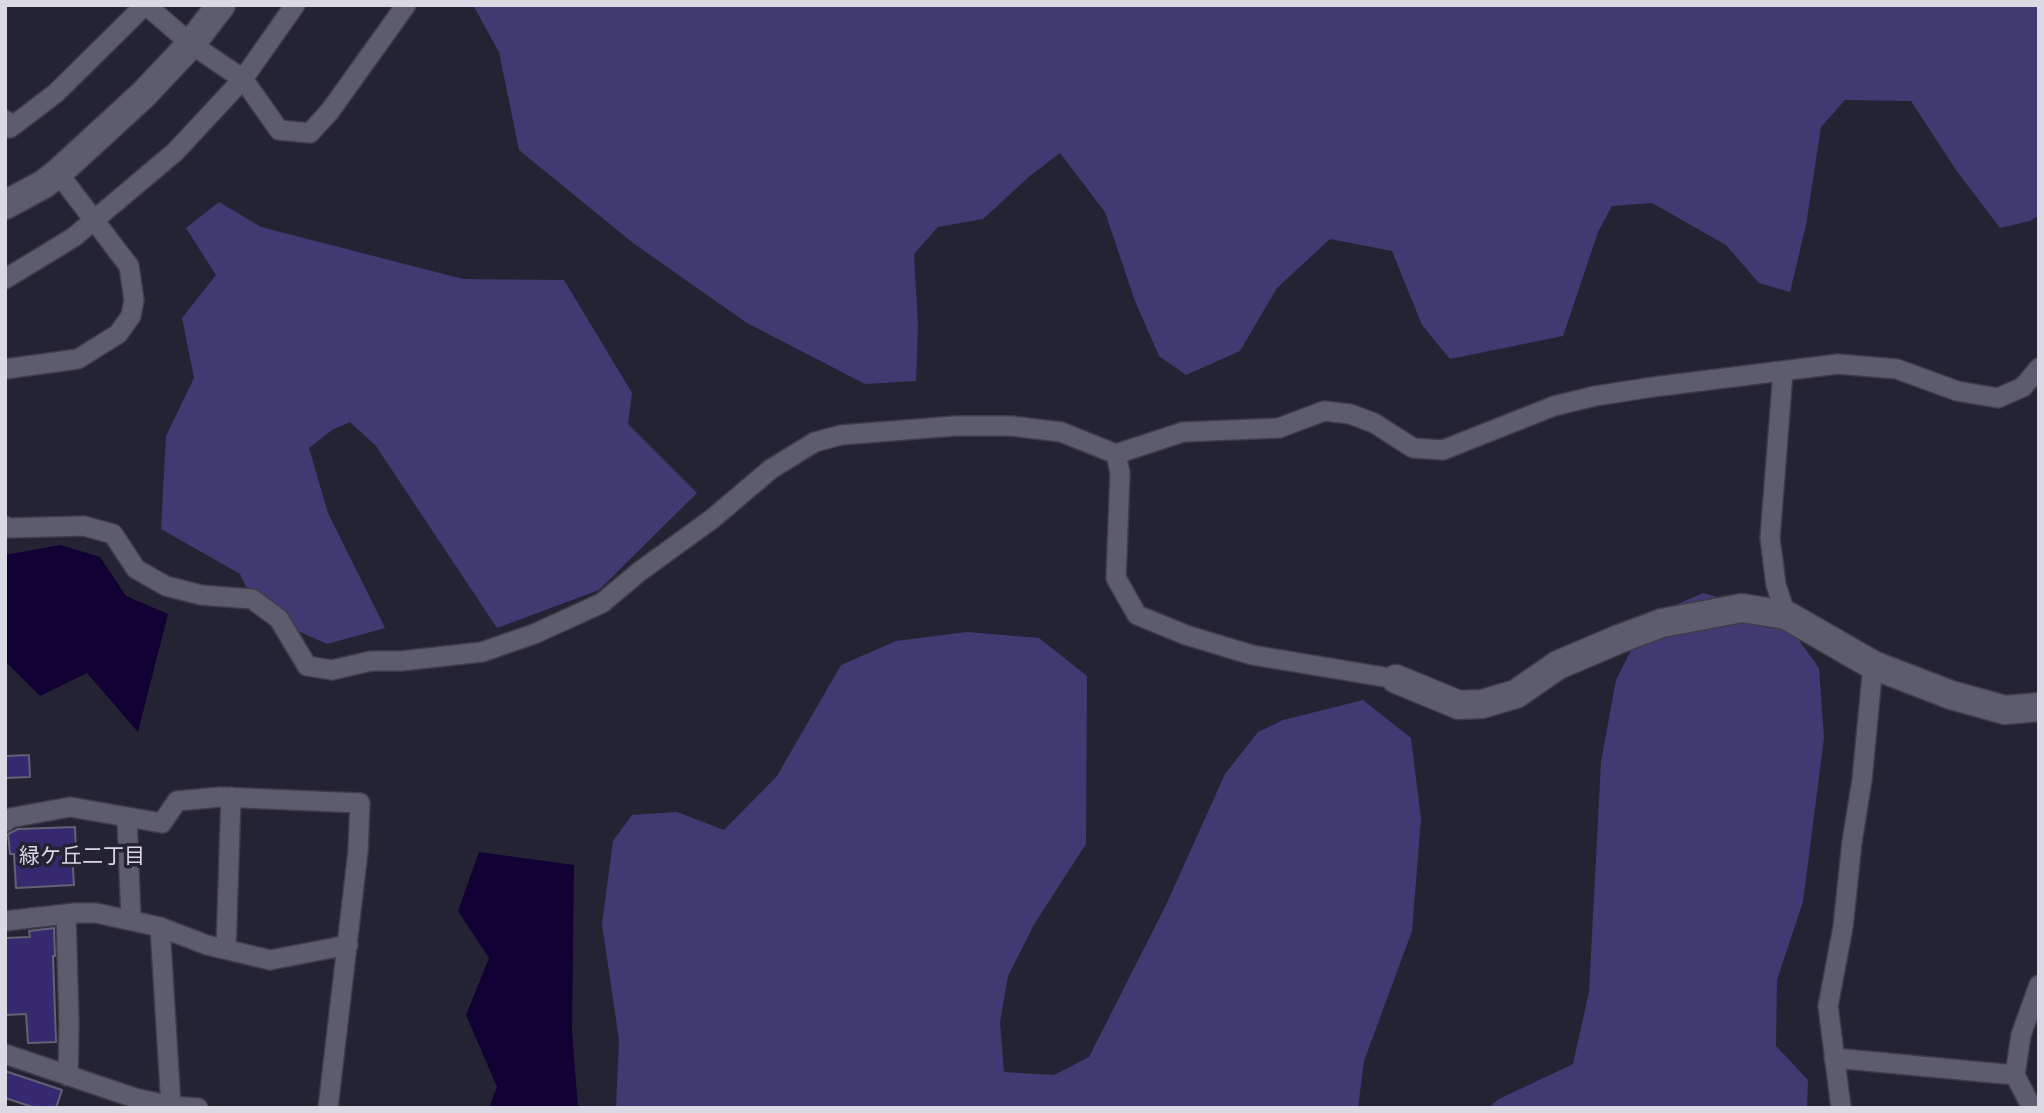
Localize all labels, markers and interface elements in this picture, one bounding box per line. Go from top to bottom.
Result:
district label: 緑ケ丘二丁目 [19,843,145,869]

